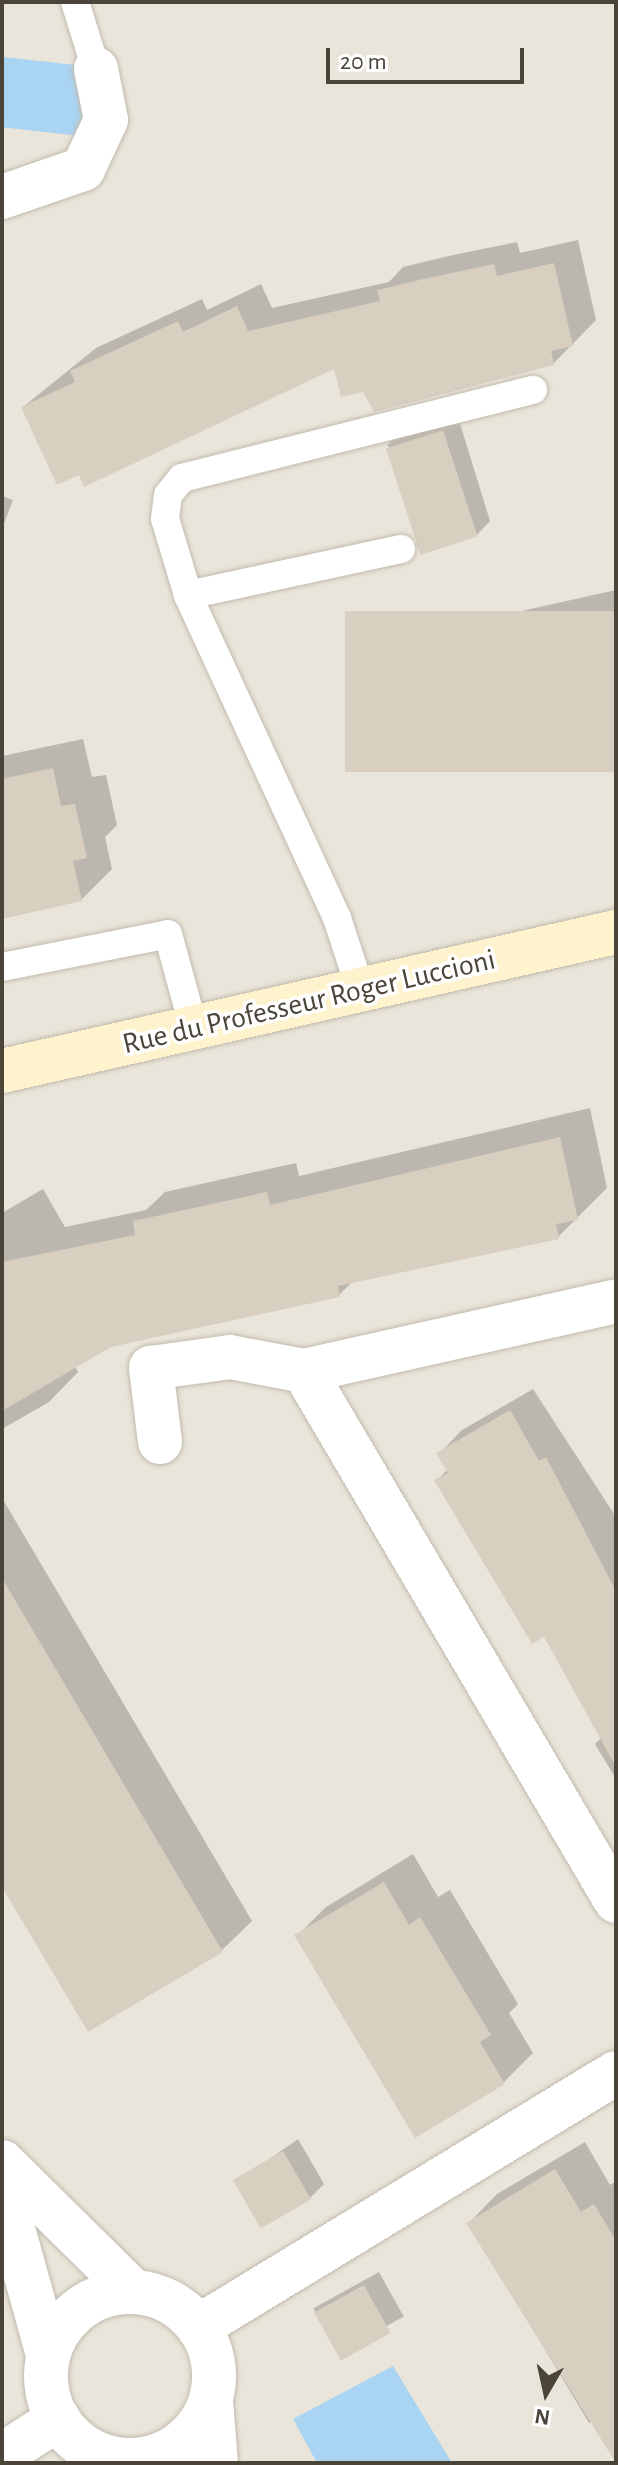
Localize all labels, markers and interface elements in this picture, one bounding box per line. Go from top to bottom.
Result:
scale bar [330,32,528,82]
text: 20 m [340,50,387,74]
street label: Rue du Professeur Roger Luccioni [119,942,499,1062]
north arrow [506,2353,586,2433]
text: N [533,2405,552,2429]

